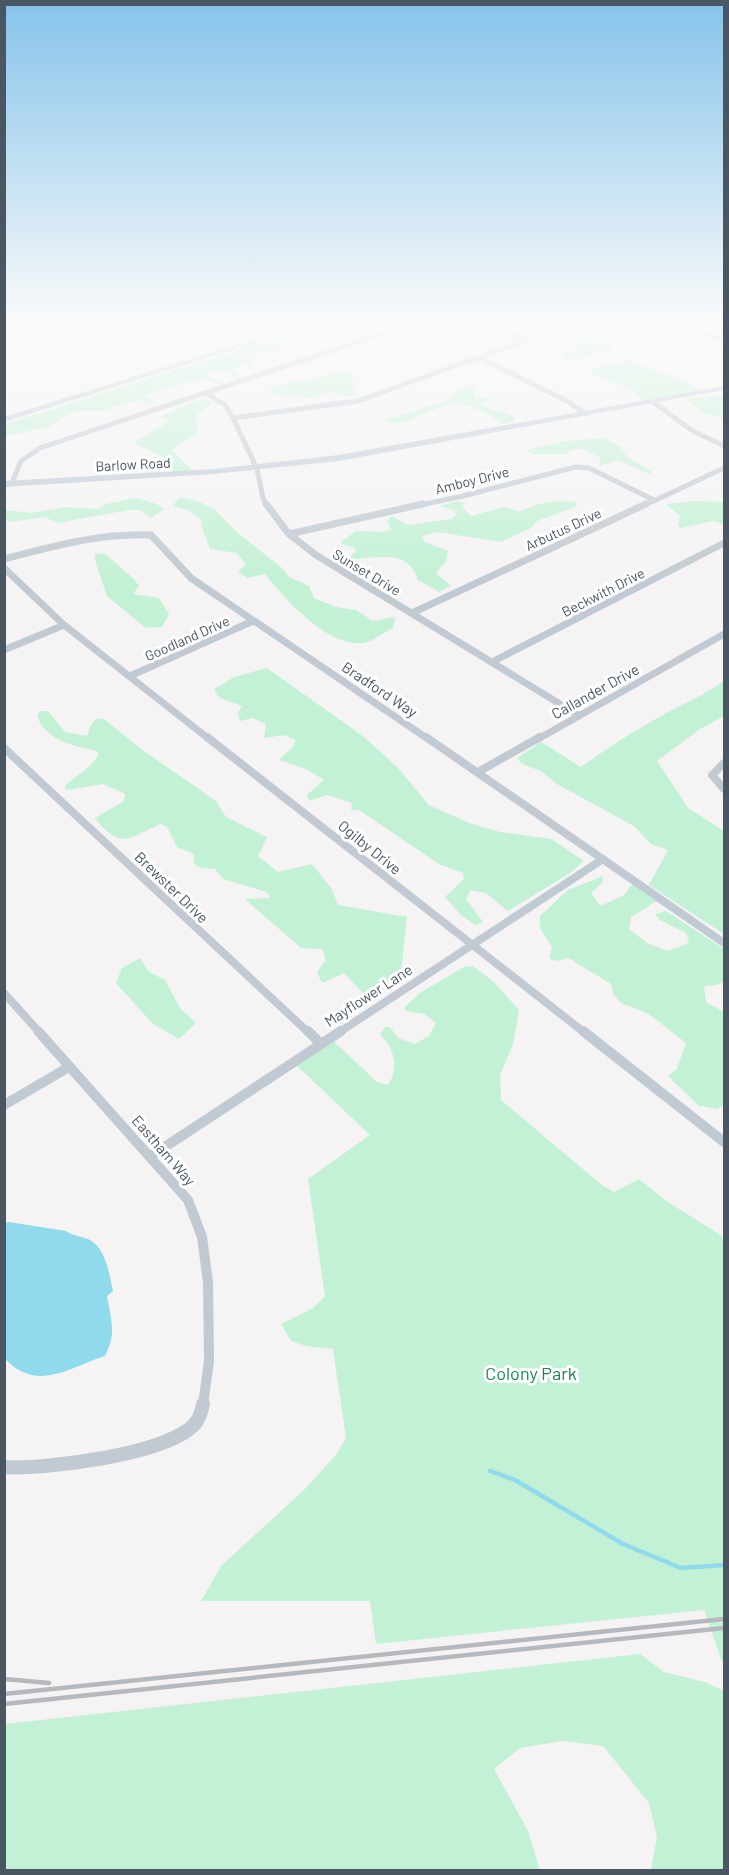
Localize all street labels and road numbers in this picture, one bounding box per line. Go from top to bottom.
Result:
street label: Barlow Road [95,454,171,474]
street label: Amboy Drive [433,463,511,497]
street label: Arbutus Drive [522,504,604,554]
street label: Sunset Drive [330,545,404,599]
street label: Beckwith Drive [559,564,647,620]
street label: Goodland Drive [142,612,232,664]
street label: Bradford Way [339,657,421,721]
street label: Callander Drive [548,660,642,722]
street label: Ogilby Drive [335,816,405,878]
street label: Brewster Drive [131,847,213,927]
street label: Mayflower Lane [321,960,415,1030]
street label: Eastham Way [129,1111,200,1189]

